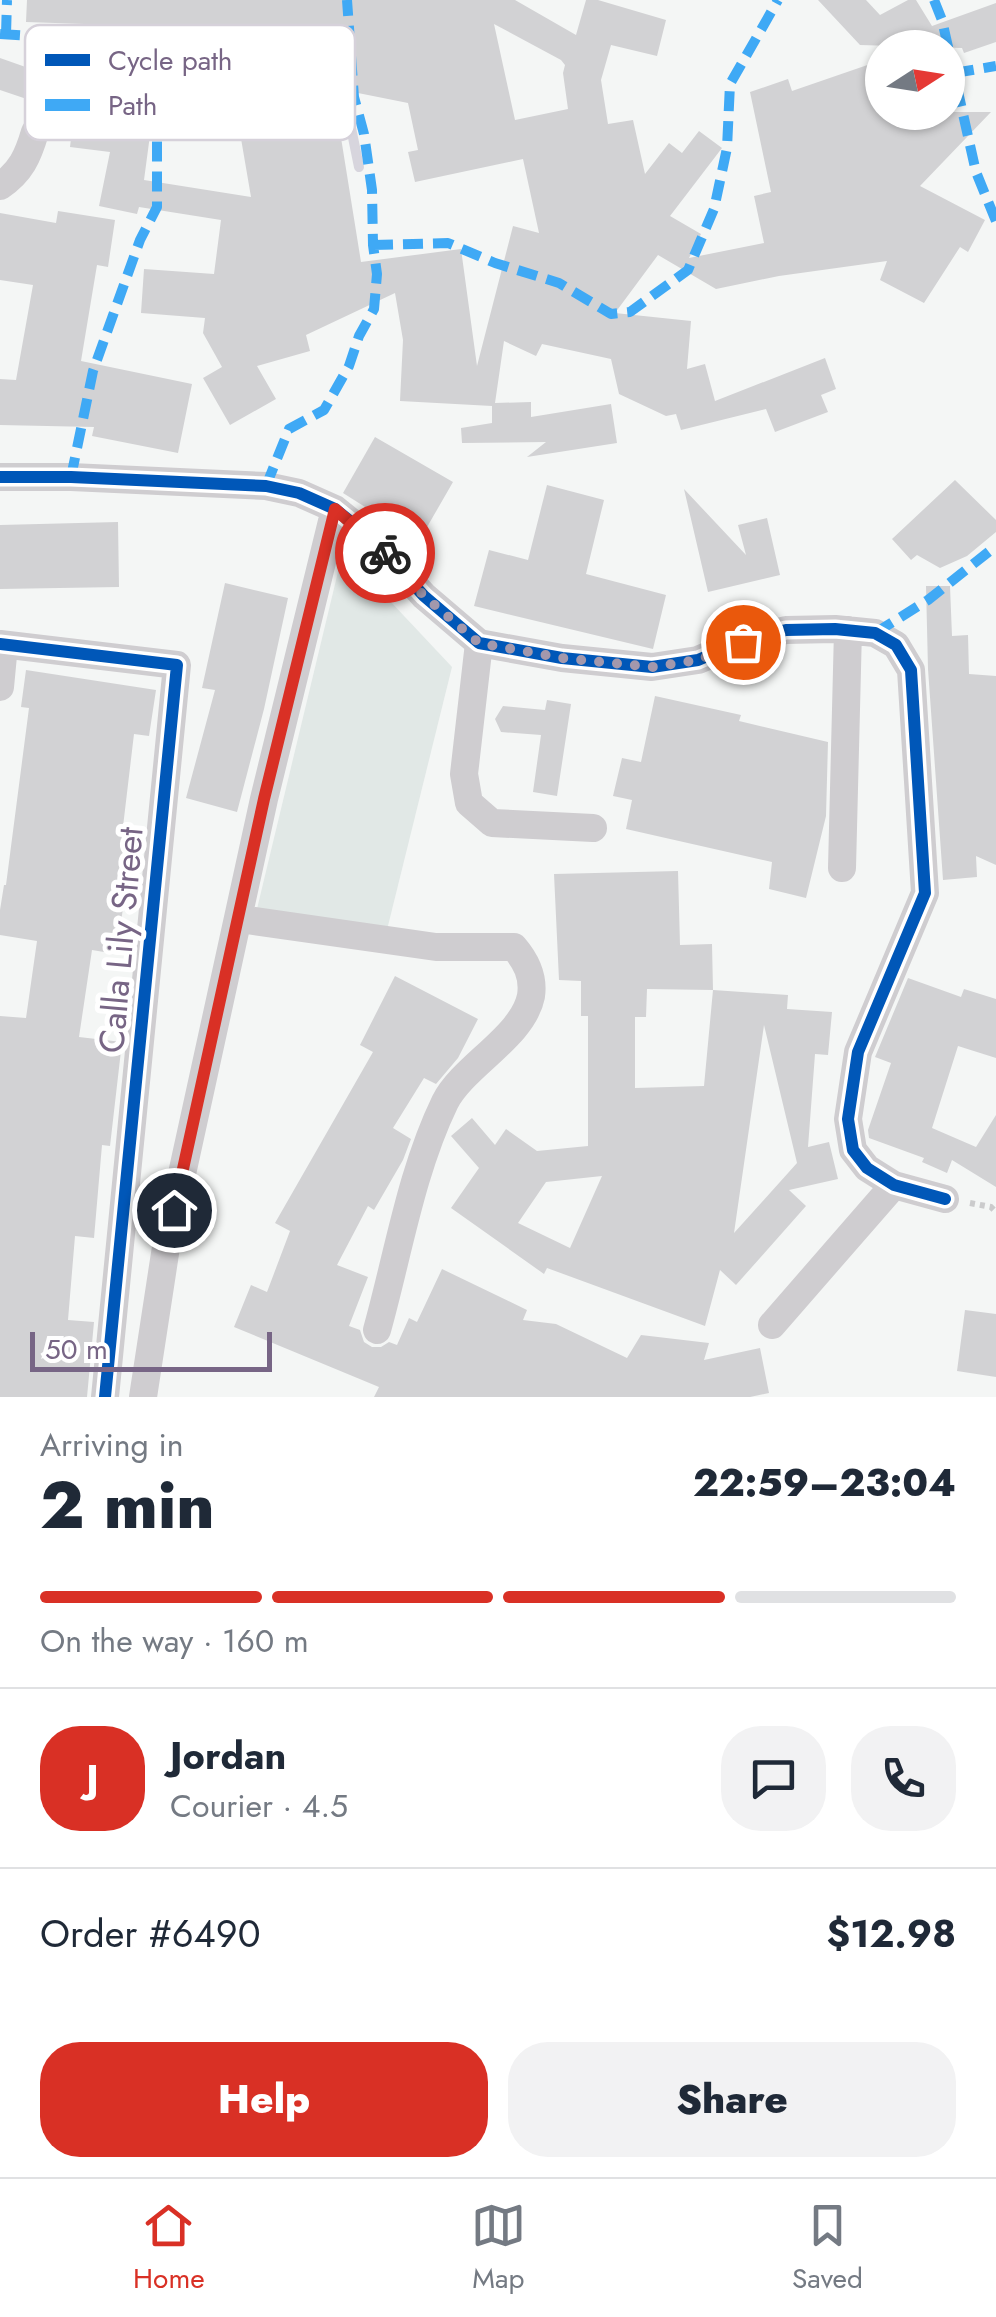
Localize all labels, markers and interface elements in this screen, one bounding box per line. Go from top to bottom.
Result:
legend [25,25,355,140]
north arrow [865,30,965,130]
map controls [865,30,965,130]
text: Cycle path [108,40,233,81]
text: Path [108,85,157,126]
courier [335,503,435,603]
icon: bike [358,526,413,581]
pin [701,600,786,685]
icon: bag [716,615,771,670]
street label: Calla Lily Street [86,824,156,1055]
pin [132,1168,217,1253]
icon: home [147,1183,202,1238]
scale bar [30,1327,272,1372]
text: 50 m [45,1329,108,1370]
text: Arriving in [40,1422,184,1468]
text: 22:59–23:04 [693,1455,956,1510]
text: 2 min [40,1458,215,1552]
text: On the way · 160 m [40,1618,309,1664]
button: chat [721,1726,826,1831]
button: phone [851,1726,956,1831]
text: Jordan [170,1728,286,1783]
text: J [86,1751,99,1806]
text: Courier · 4.5 [170,1783,348,1829]
text: Order #6490 [40,1906,260,1961]
text: $12.98 [827,1906,956,1961]
button: Help [40,2042,488,2157]
button: Share [508,2042,956,2157]
tab: Home [133,2198,205,2299]
tab: Map [471,2198,526,2299]
tab: Saved [792,2198,863,2299]

